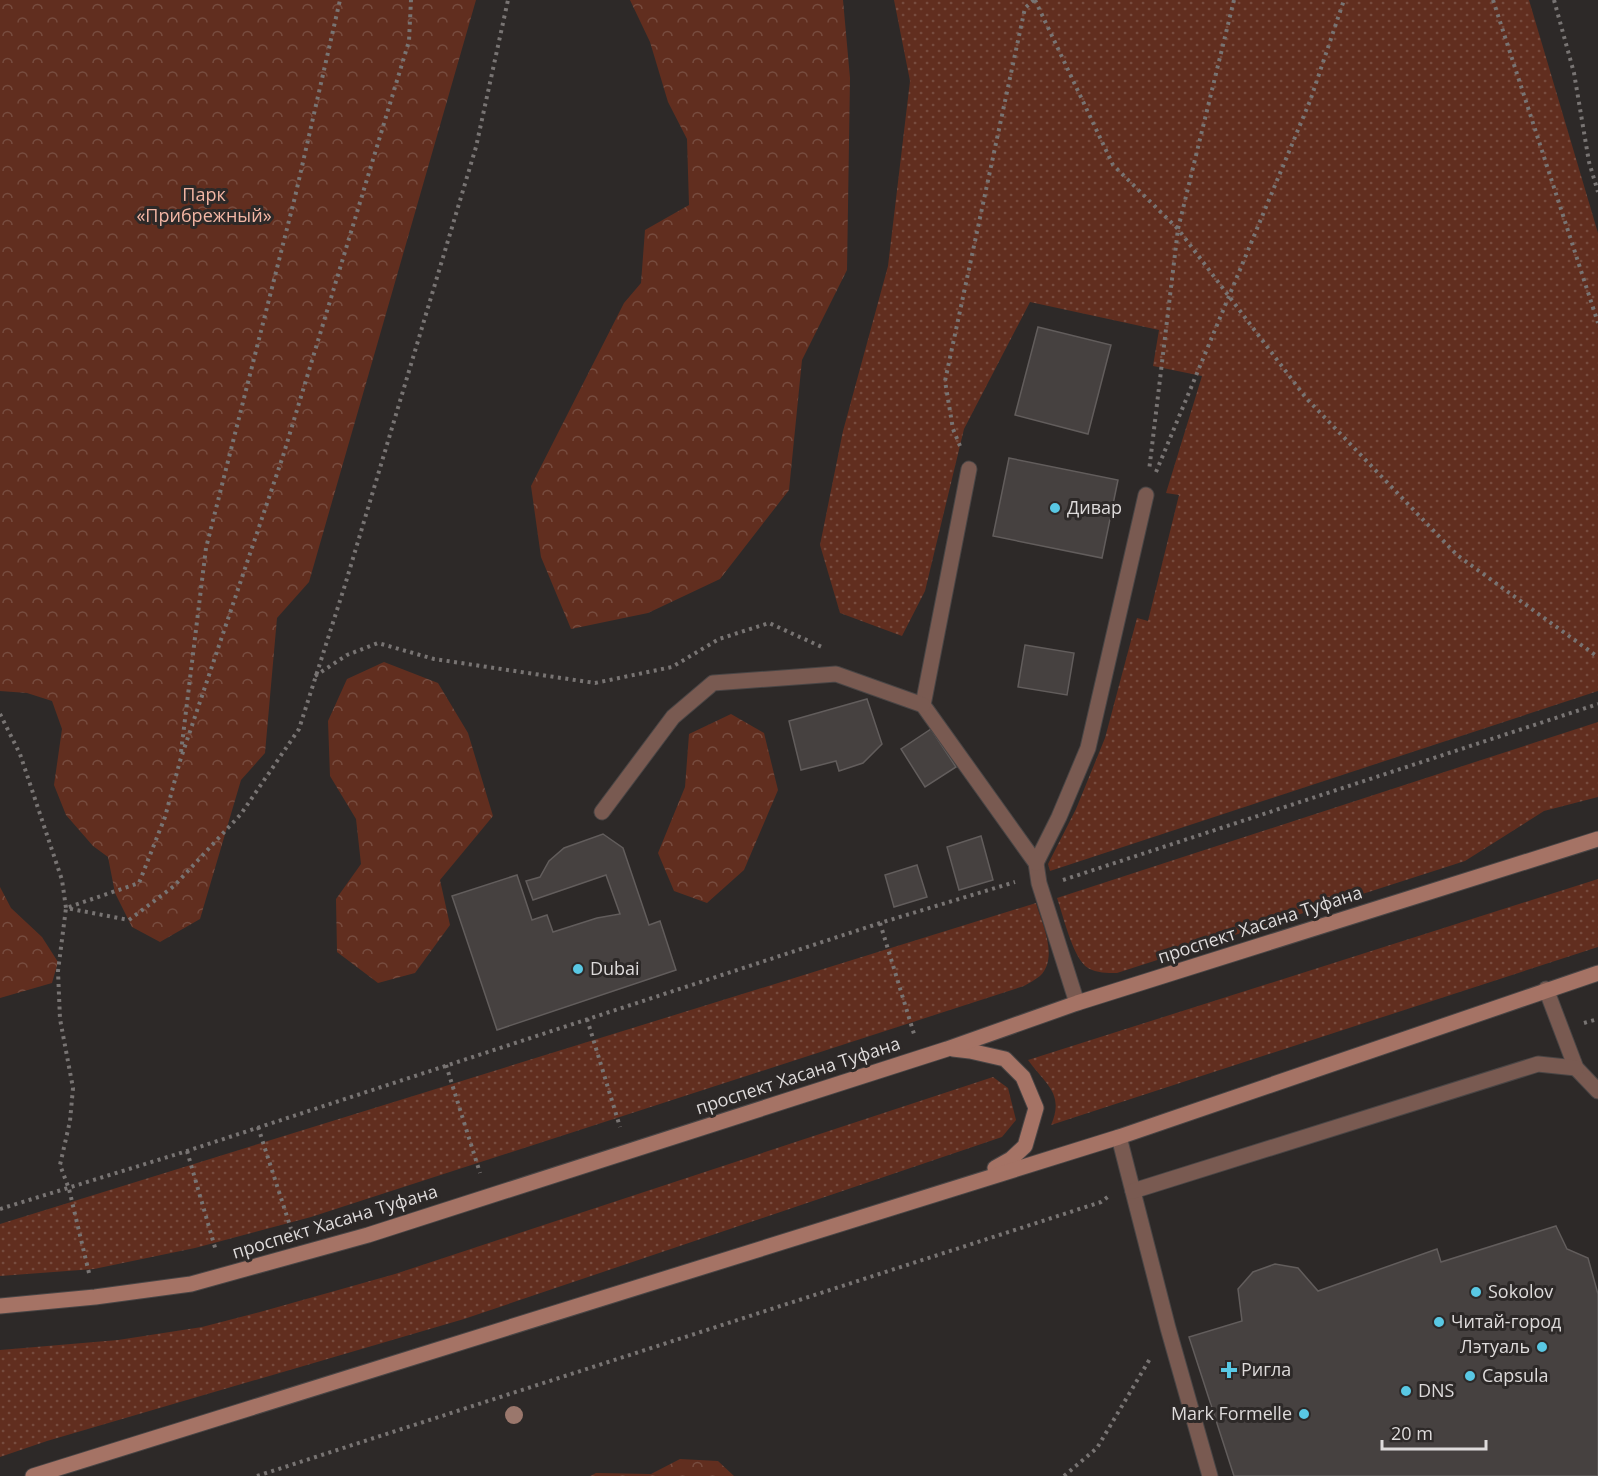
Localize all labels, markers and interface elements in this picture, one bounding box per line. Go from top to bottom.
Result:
park label: Парк «Прибрежный» [136,182,272,227]
place label: Дивар [1067,495,1122,519]
marker: Дивар [1048,501,1062,515]
street label: проспект Хасана Туфана [1154,880,1365,968]
place label: Dubai [590,956,640,980]
marker: Dubai [571,962,585,976]
street label: проспект Хасана Туфана [692,1031,903,1119]
street label: проспект Хасана Туфана [229,1178,440,1264]
place label: Sokolov [1488,1279,1553,1303]
marker: Sokolov [1469,1285,1483,1299]
place label: Читай-город [1451,1309,1561,1333]
marker: Читай-город [1432,1315,1446,1329]
place label: Лэтуаль [1460,1334,1530,1358]
marker: Лэтуаль [1535,1340,1549,1354]
place label: Ригла [1241,1357,1291,1381]
marker: Ригла [1222,1363,1236,1377]
place label: Capsula [1482,1363,1549,1387]
marker: Capsula [1463,1369,1477,1383]
place label: DNS [1418,1378,1455,1402]
marker: DNS [1399,1384,1413,1398]
place label: Mark Formelle [1171,1401,1292,1425]
marker: Mark Formelle [1297,1407,1311,1421]
scale bar [1382,1413,1486,1451]
text: 20 m [1391,1421,1433,1445]

